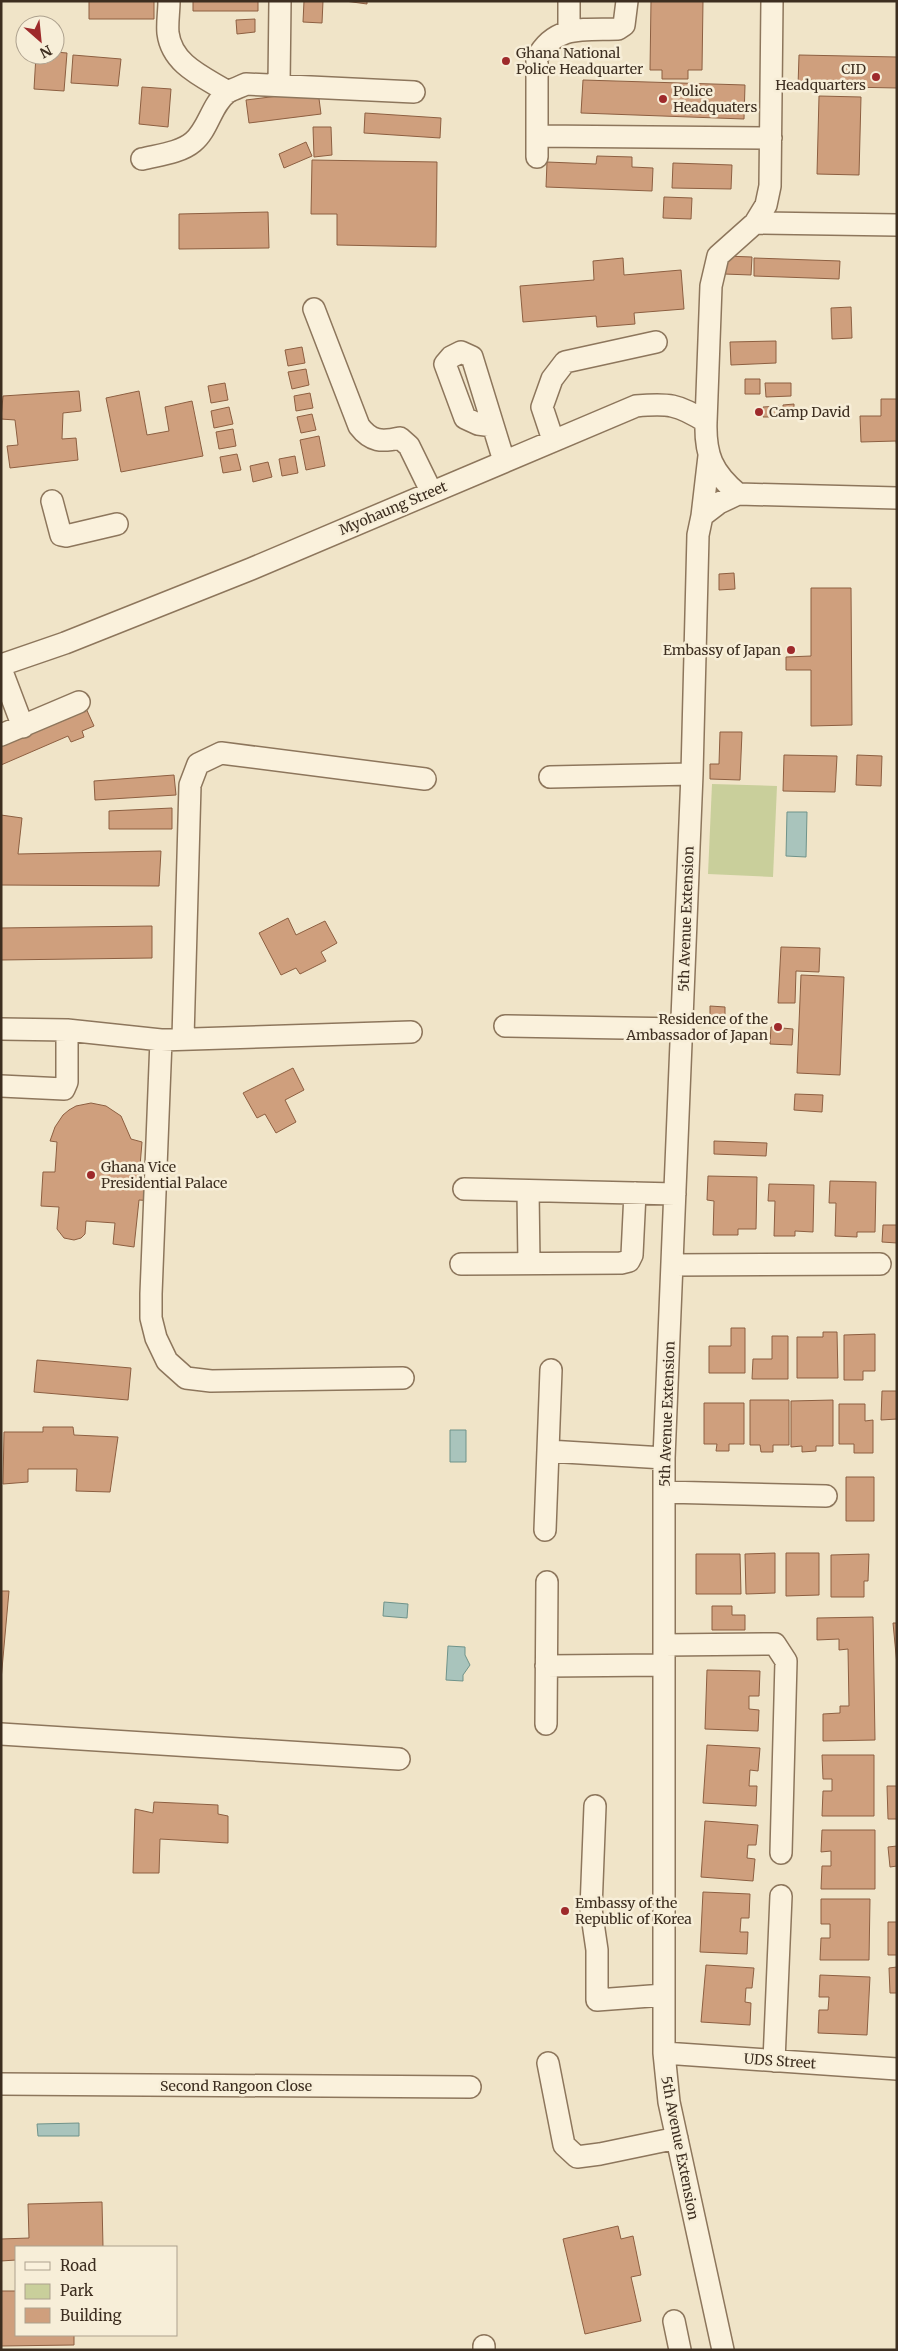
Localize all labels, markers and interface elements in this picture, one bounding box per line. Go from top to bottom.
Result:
north arrow [15,15,65,65]
text: N [37,41,55,62]
place label: Ghana National Police Headquarter [516,44,643,78]
marker: Ghana National Police Headquarter [500,55,512,67]
place label: CID Headquarters [775,60,866,94]
marker: CID Headquarters [870,71,882,83]
place label: Police Headquaters [673,82,757,116]
marker: Police Headquaters [657,93,669,105]
place label: Camp David [769,403,851,421]
marker: Camp David [753,406,765,418]
street label: Myohaung Street [336,477,450,539]
place label: Embassy of Japan [663,641,781,659]
marker: Embassy of Japan [785,644,797,656]
street label: 5th Avenue Extension [674,846,698,992]
place label: Residence of the Ambassador of Japan [625,1010,768,1044]
marker: Residence of the Ambassador of Japan [772,1021,784,1033]
place label: Ghana Vice Presidential Palace [101,1158,227,1192]
marker: Ghana Vice Presidential Palace [85,1169,97,1181]
street label: 5th Avenue Extension [655,1341,679,1487]
place label: Embassy of the Republic of Korea [575,1894,692,1928]
marker: Embassy of the Republic of Korea [559,1905,571,1917]
street label: UDS Street [743,2049,817,2073]
street label: 5th Avenue Extension [657,2075,703,2221]
street label: Second Rangoon Close [160,2077,312,2095]
legend [15,2246,178,2336]
text: Road [60,2256,96,2275]
text: Park [60,2281,94,2300]
text: Building [60,2306,122,2325]

